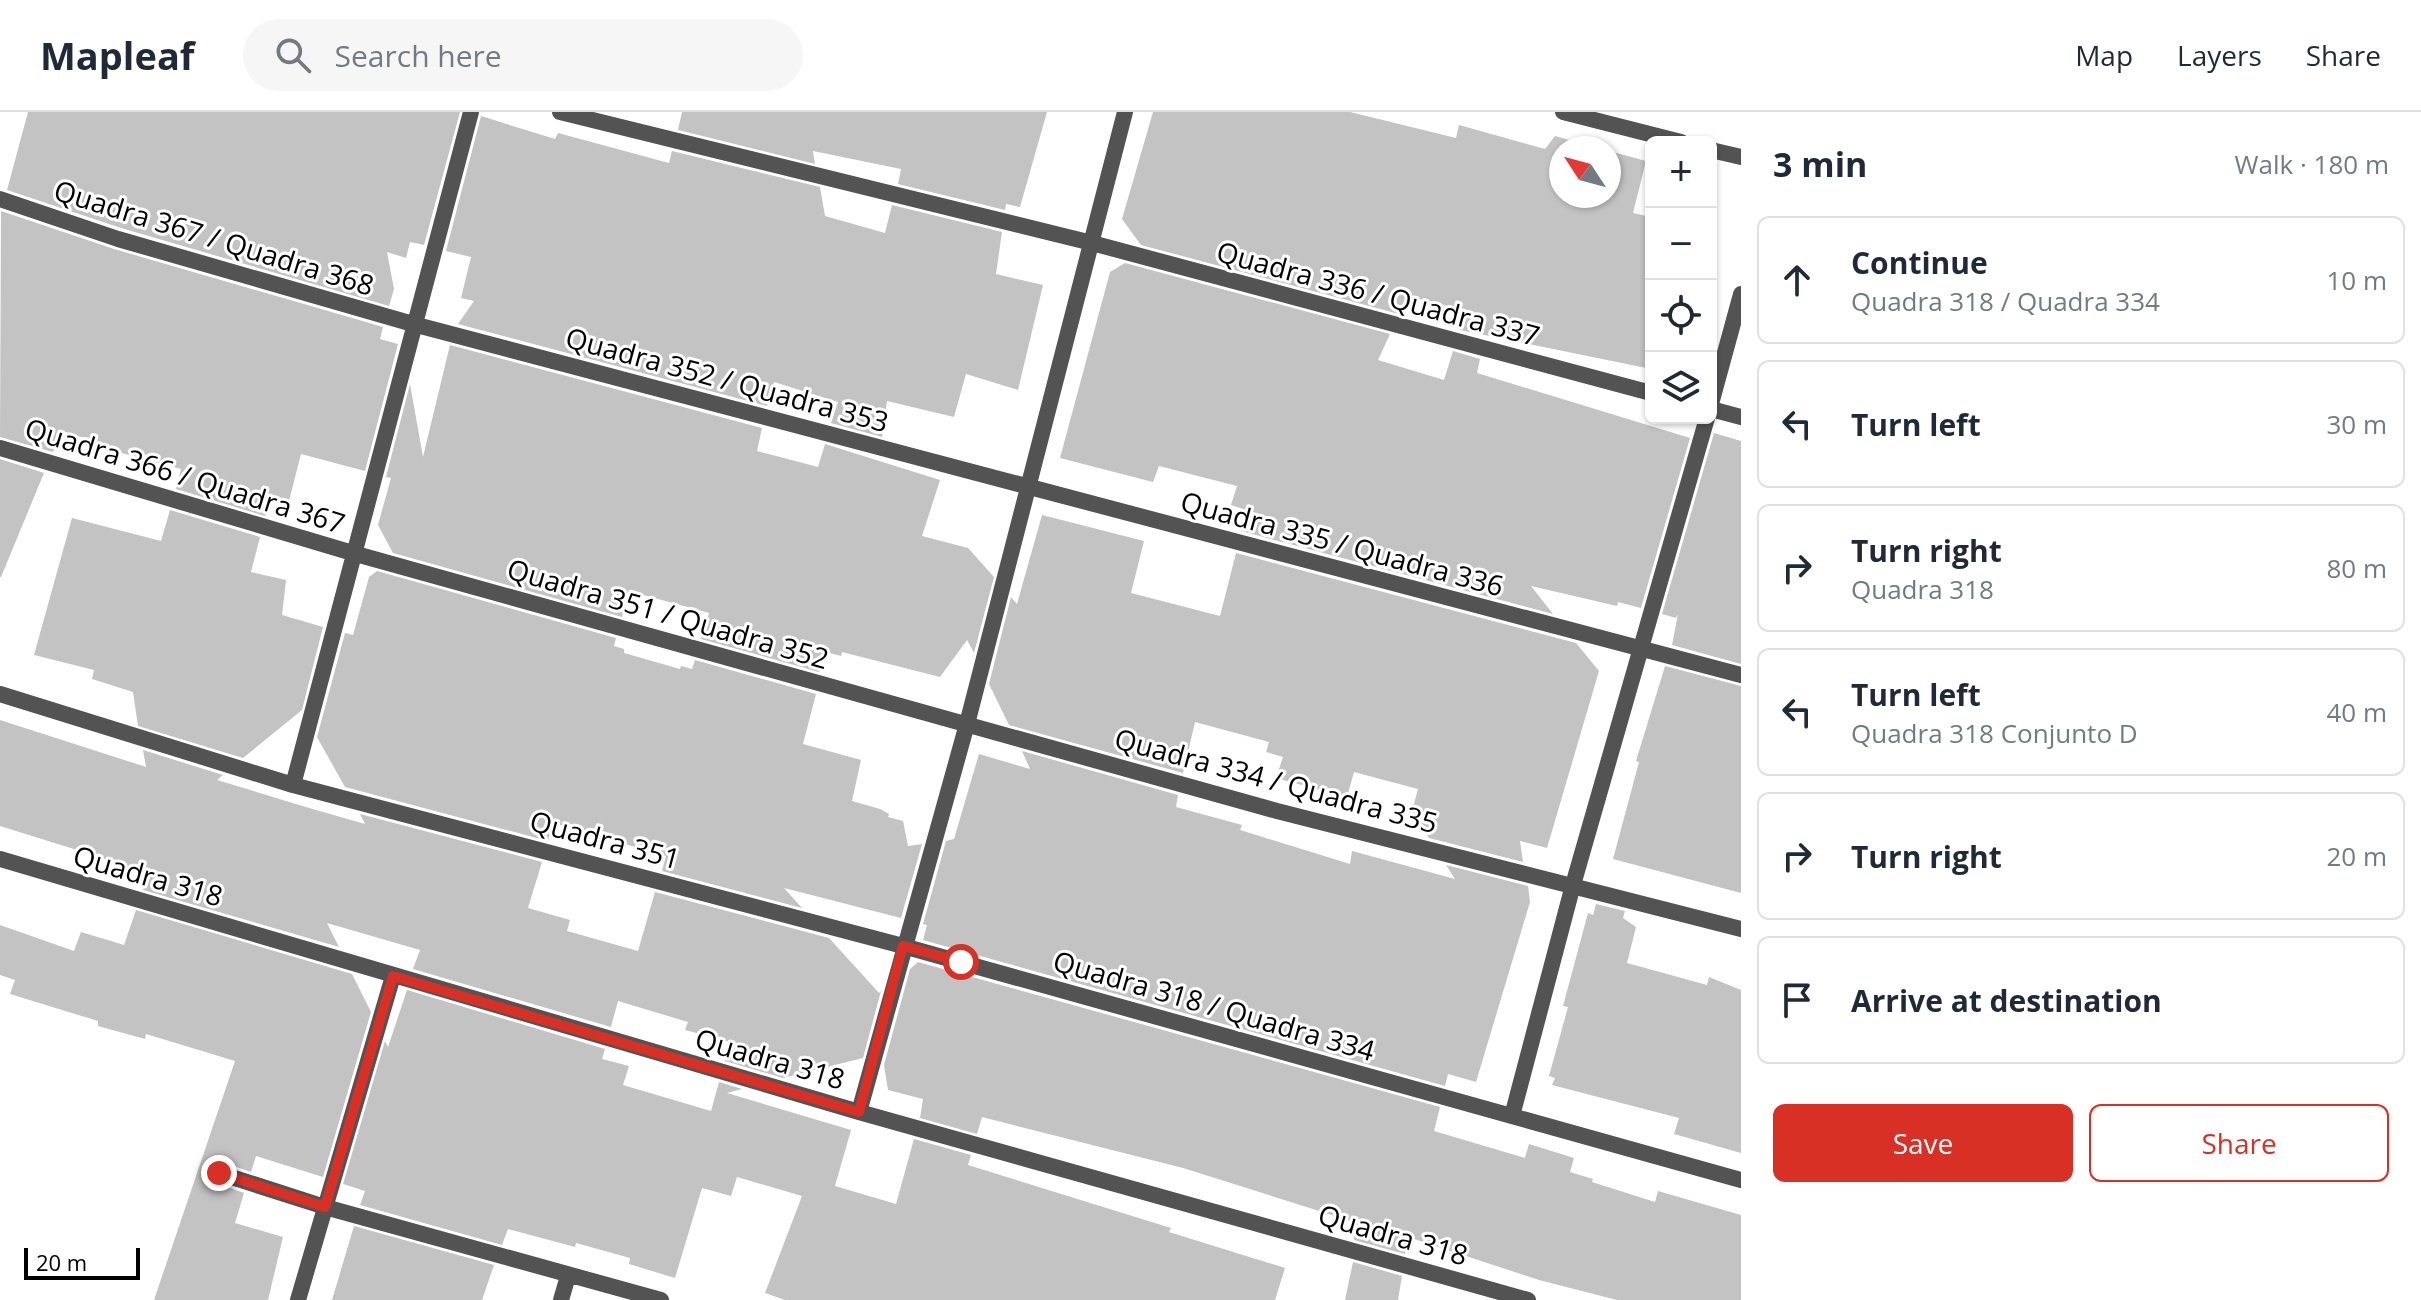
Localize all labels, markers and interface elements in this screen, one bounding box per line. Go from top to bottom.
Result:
search box [243,19,803,91]
text: Mapleaf [40,29,195,81]
icon: search [271,33,315,77]
text: Search here [335,35,502,76]
text: Map [2075,36,2133,74]
text: Layers [2177,36,2262,74]
text: Share [2306,36,2381,74]
north arrow [1549,136,1621,208]
map controls [1645,136,1717,424]
button: + [1645,136,1717,208]
text: 3 min [1773,141,1867,187]
text: Walk · 180 m [2235,146,2389,182]
street label: Quadra 367 / Quadra 368 [50,170,379,304]
button: − [1645,208,1717,280]
street label: Quadra 336 / Quadra 337 [1213,232,1544,354]
text: Continue [1851,242,1988,283]
icon: ahead [1775,258,1819,302]
text: 10 m [2326,262,2387,298]
button: locate [1645,280,1717,352]
text: Quadra 318 / Quadra 334 [1851,283,2160,319]
street label: Quadra 352 / Quadra 353 [562,318,893,440]
button: layers [1645,352,1717,424]
icon: left [1775,402,1819,446]
text: Turn left [1851,404,1981,445]
text: 30 m [2326,406,2387,442]
street label: Quadra 366 / Quadra 367 [21,408,350,542]
street label: Quadra 335 / Quadra 336 [1177,482,1508,604]
text: Turn right [1851,530,2002,571]
icon: right [1775,546,1819,590]
street label: Quadra 351 / Quadra 352 [503,549,833,677]
text: 80 m [2326,550,2387,586]
text: Quadra 318 [1851,571,1994,607]
text: Turn left [1851,674,1981,715]
icon: left [1775,690,1819,734]
text: 40 m [2326,694,2387,730]
text: Quadra 318 Conjunto D [1851,715,2138,751]
street label: Quadra 334 / Quadra 335 [1111,719,1442,841]
street label: Quadra 351 [526,801,685,877]
icon: right [1775,834,1819,878]
street label: Quadra 318 [69,836,228,915]
text: Turn right [1851,836,2002,877]
text: 20 m [2326,838,2387,874]
street label: Quadra 318 / Quadra 334 [1049,941,1379,1069]
route start [943,944,979,980]
icon: arrive [1775,978,1819,1022]
text: Arrive at destination [1851,980,2162,1021]
street label: Quadra 318 [691,1019,850,1098]
button: Save [1773,1104,2073,1182]
button: Share [2089,1104,2389,1182]
route end [201,1155,237,1191]
street label: Quadra 318 [1314,1195,1473,1274]
scale bar [24,1244,140,1280]
text: 20 m [36,1247,87,1277]

